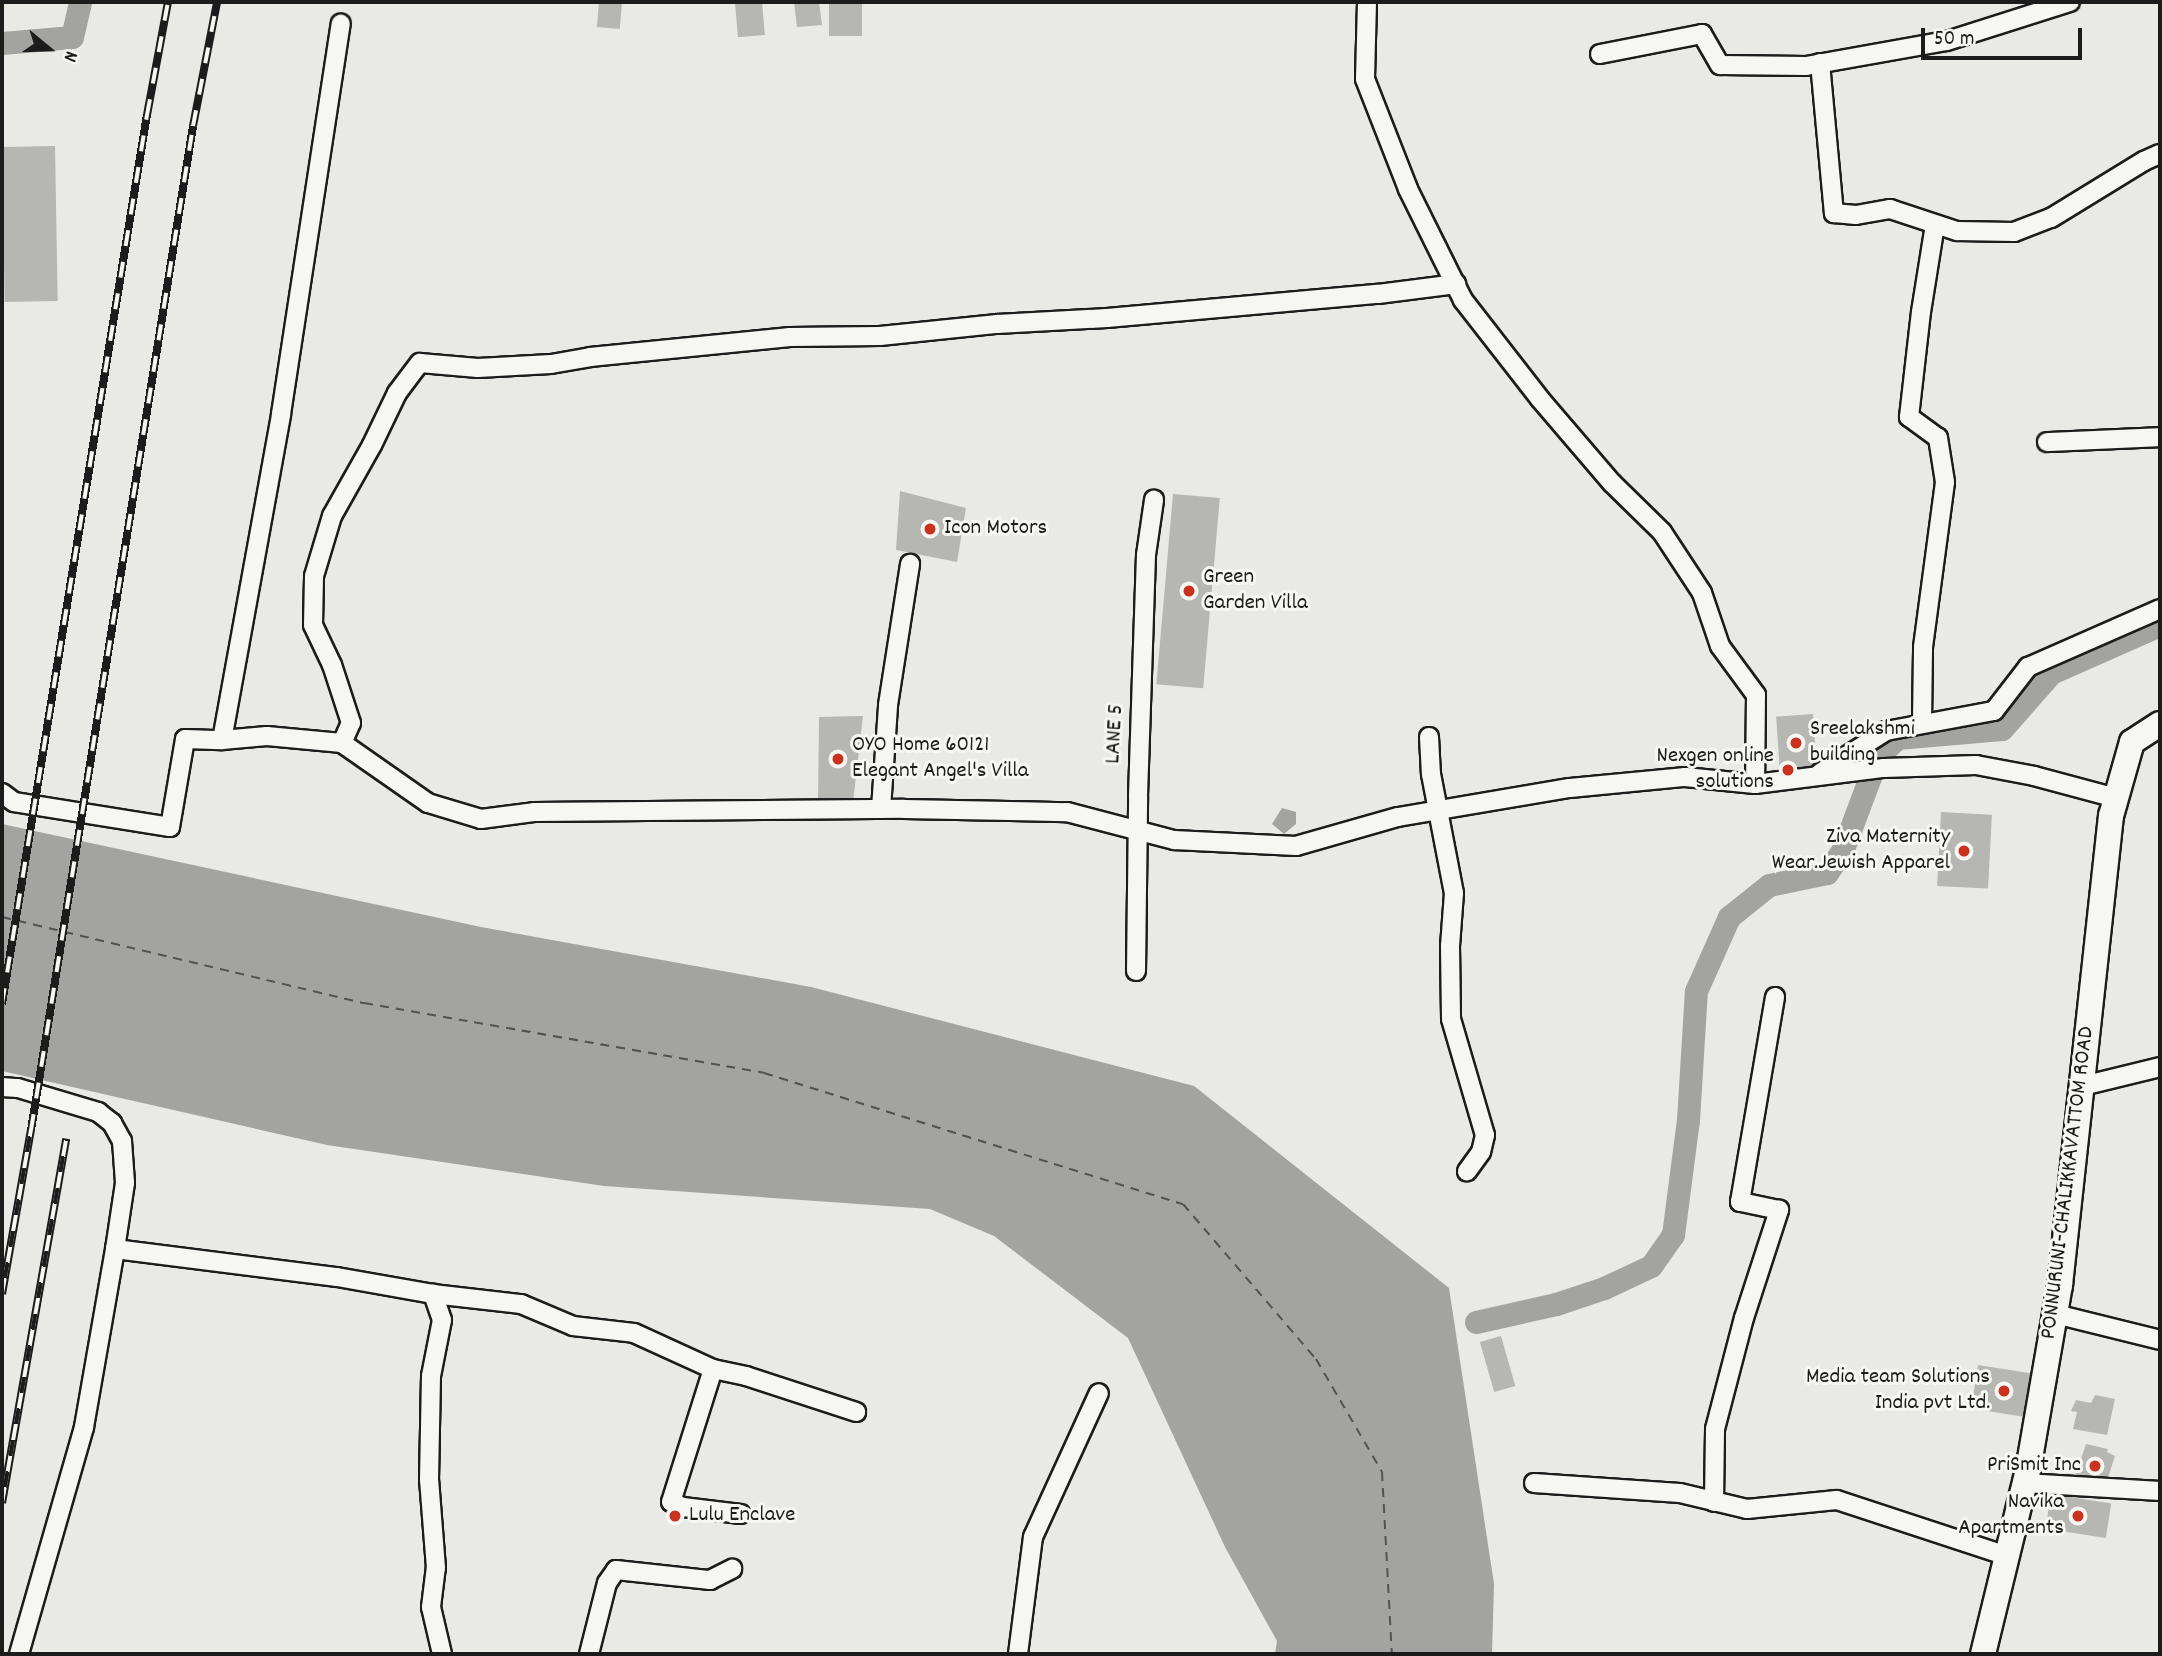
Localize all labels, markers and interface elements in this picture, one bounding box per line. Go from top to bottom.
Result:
north arrow [14,14,84,84]
scale bar [1924,14,2085,58]
text: 50 m [1934,25,1974,55]
text: N [55,47,84,65]
place label: Icon Motors [944,515,1047,543]
marker: Icon Motors [922,521,938,537]
place label: Green Garden Villa [1203,564,1308,618]
marker: Green Garden Villa [1181,583,1197,599]
street label: LANE 5 [1101,703,1131,765]
place label: Sreelakshmi building [1810,716,1915,770]
place label: OYO Home 60121 Elegant Angel's Villa [852,732,1029,786]
marker: Sreelakshmi building [1788,735,1804,751]
place label: Nexgen online solutions [1657,743,1774,797]
marker: OYO Home 60121 Elegant Angel's Villa [830,751,846,767]
marker: Nexgen online solutions [1780,762,1796,778]
place label: Ziva Maternity Wear.Jewish Apparel [1772,824,1950,878]
marker: Ziva Maternity Wear.Jewish Apparel [1956,843,1972,859]
street label: PONNURUNI-CHALIKKAVATTOM ROAD [2036,1025,2102,1341]
place label: Media team Solutions India pvt Ltd. [1806,1364,1990,1418]
marker: Media team Solutions India pvt Ltd. [1996,1383,2012,1399]
place label: PriSmit Inc [1987,1452,2081,1480]
marker: PriSmit Inc [2087,1458,2103,1474]
place label: Navika Apartments [1958,1489,2064,1543]
place label: Lulu Enclave [689,1502,795,1530]
marker: Lulu Enclave [667,1508,683,1524]
marker: Navika Apartments [2070,1508,2086,1524]

